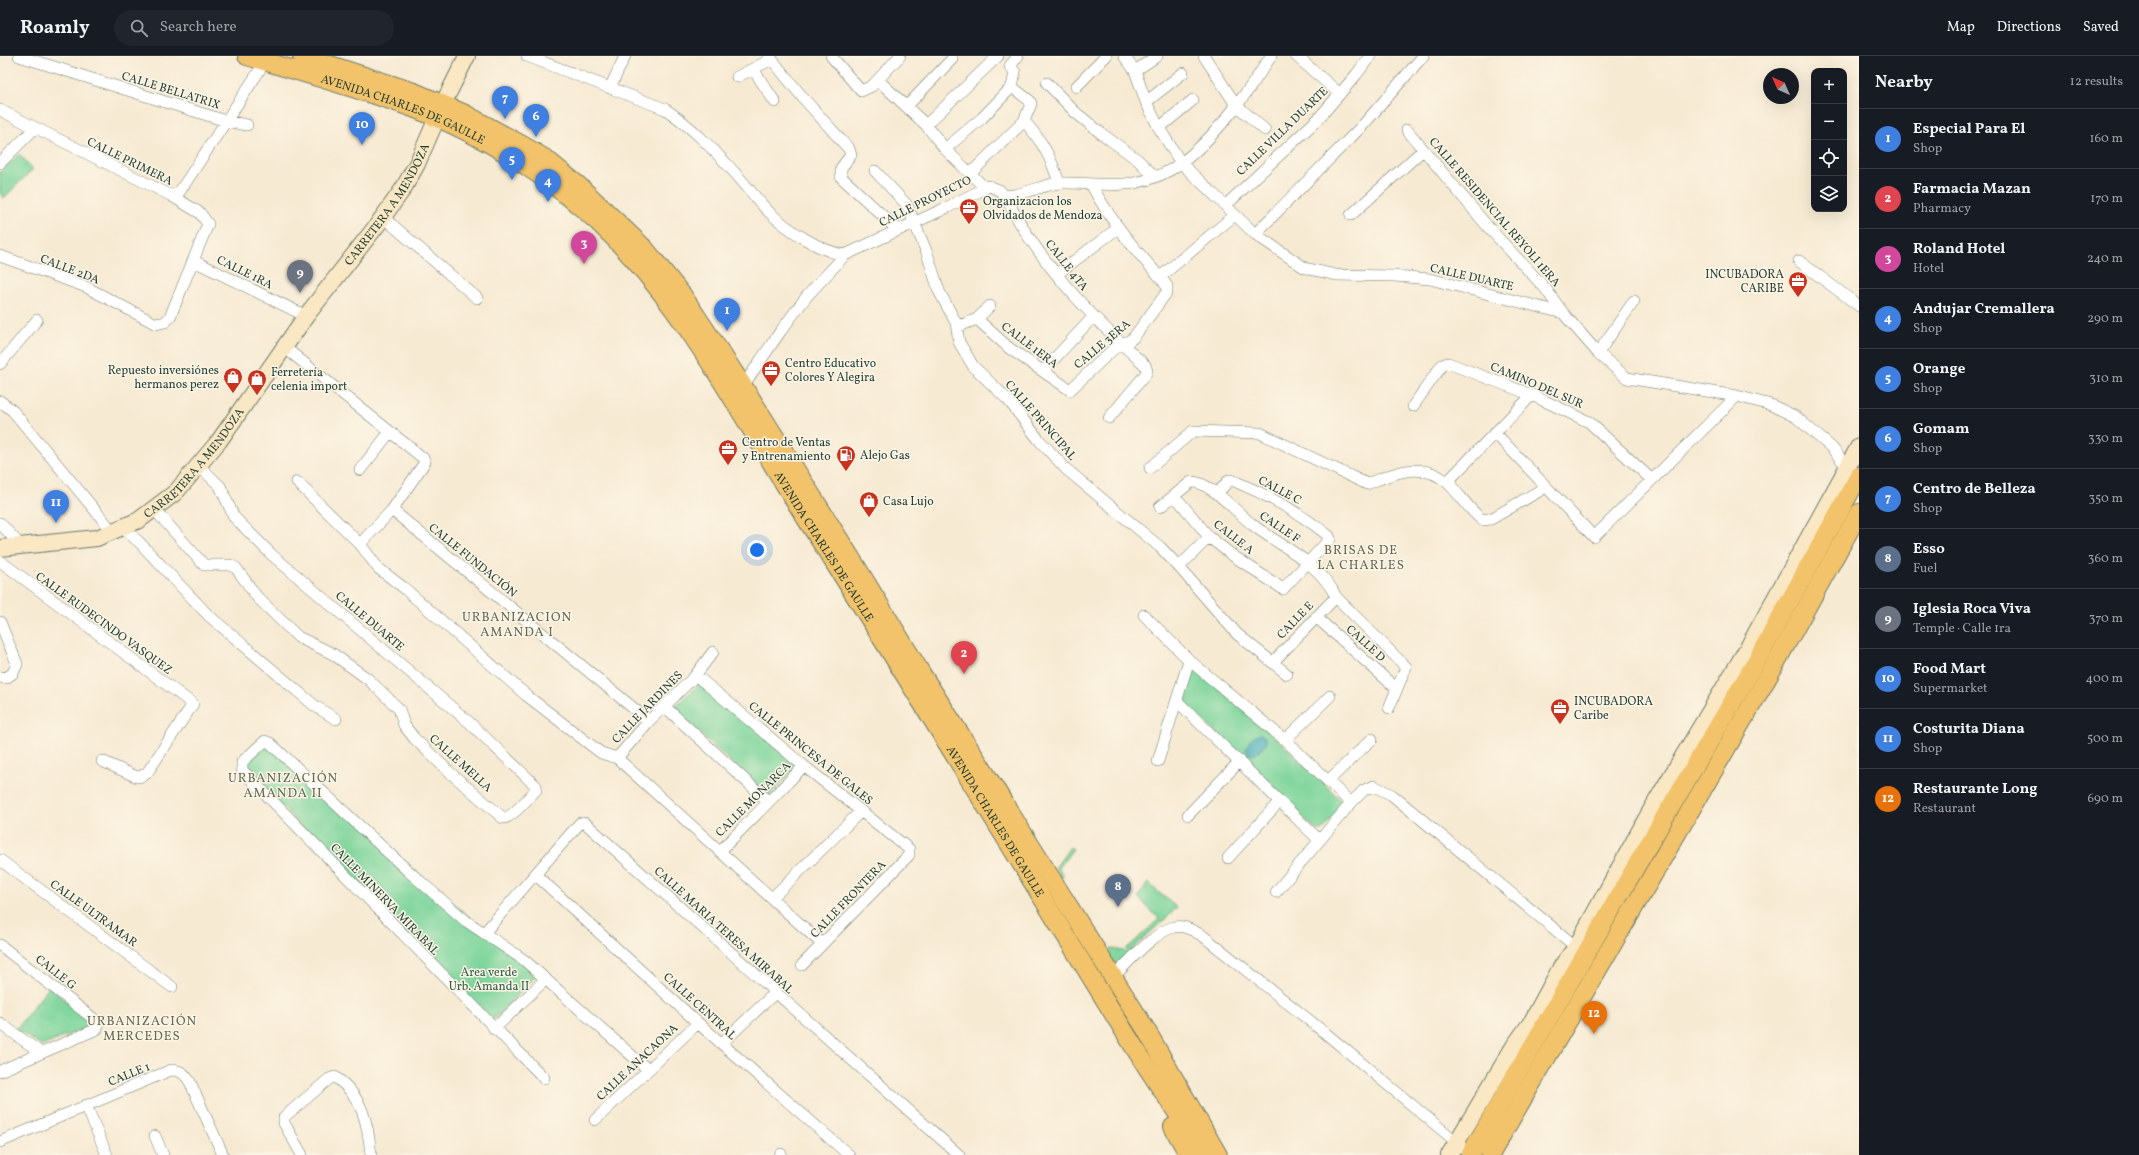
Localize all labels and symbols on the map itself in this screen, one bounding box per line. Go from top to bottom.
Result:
street label: CALLE BELLATRIX [120,68,222,114]
north arrow [1763,68,1799,104]
street label: AVENIDA CHARLES DE GAULLE [319,71,487,149]
street label: CALLE VILLA DUARTE [1233,84,1332,180]
pin: 7 [492,86,518,119]
pin: 6 [523,104,549,137]
pin: 10 [349,112,375,145]
street label: CALLE PRIMERA [84,134,176,190]
street label: CALLE RESIDENCIAL REYOLI 1ERA [1425,135,1564,291]
street label: CARRETERA A MENDOZA [341,141,434,269]
pin: 5 [499,147,525,180]
pin: 4 [535,169,561,202]
street label: CALLE PROYECTO [877,172,975,231]
place label: Organizacion los Olvidados de Mendoza [983,194,1103,224]
office icon: Organizacion los Olvidados de Mendoza [958,197,980,225]
pin: 3 [571,231,597,264]
street label: CALLE 4TA [1041,237,1092,295]
street label: CALLE 2DA [38,251,102,289]
street label: CALLE 1RA [214,252,276,294]
pin: 9 [287,260,313,293]
street label: CALLE DUARTE [1428,261,1515,295]
place label: INCUBADORA CARIBE [1705,267,1785,297]
office icon: INCUBADORA CARIBE [1787,270,1809,298]
pin: 1 [714,298,740,331]
street label: CALLE 3ERA [1071,316,1135,373]
street label: CALLE 1ERA [998,319,1062,373]
place label: Centro Educativo Colores Y Alegira [785,356,876,386]
office icon: Centro Educativo Colores Y Alegira [760,359,782,387]
street label: CAMINO DEL SUR [1488,359,1586,413]
place label: Repuesto inversiónes hermanos perez [108,363,219,393]
place label: Ferretería celenia import [271,365,347,395]
shop icon: Repuesto inversiónes hermanos perez [222,366,244,394]
shop icon: Ferretería celenia import [246,368,268,396]
street label: CALLE PRINCIPAL [1001,377,1080,464]
street label: CARRETERA A MENDOZA [141,405,249,523]
place label: Centro de Ventas y Entrenamiento [742,435,831,465]
office icon: Centro de Ventas y Entrenamiento [717,438,739,466]
fuel station icon: Alejo Gas [835,444,857,472]
place label: Alejo Gas [860,448,910,464]
street label: AVENIDA CHARLES DE GAULLE [770,469,877,625]
street label: CALLE C [1255,473,1304,509]
pin: 11 [43,490,69,523]
shop icon: Casa Lujo [858,490,880,518]
place label: Casa Lujo [883,494,934,510]
street label: CALLE F [1256,508,1303,547]
street label: CALLE A [1210,517,1257,559]
street label: CALLE FUNDACIÓN [425,519,521,601]
your location [747,540,767,560]
district label: BRISAS DE LA CHARLES [1317,542,1405,575]
street label: CALLE RUDECINDO VASQUEZ [32,569,175,679]
street label: CALLE DUARTE [332,588,407,655]
street label: CALLE E [1274,598,1318,643]
district label: URBANIZACION AMANDA I [462,609,572,642]
street label: CALLE D [1342,622,1389,666]
pin: 2 [951,641,977,674]
street label: CALLE JARDINES [609,668,687,748]
place label: INCUBADORA Caribe [1574,694,1653,724]
office icon: INCUBADORA Caribe [1549,697,1571,725]
street label: CALLE PRINCESA DE GALES [745,699,876,809]
street label: CALLE MELLA [425,731,496,797]
street label: AVENIDA CHARLES DE GAULLE [942,743,1047,900]
street label: CALLE MONARCA [713,758,795,841]
district label: URBANIZACIÓN AMANDA II [228,770,338,803]
street label: CALLE MINERVA MIRABAL [326,840,442,959]
street label: CALLE FRONTERA [807,857,890,942]
street label: CALLE MARIA TERESA MIRABAL [650,864,797,998]
pin: 8 [1105,874,1131,907]
street label: CALLE ULTRAMAR [46,877,140,951]
street label: CALLE G [32,952,79,994]
park label: Area verde Urb. Amanda II [449,965,529,995]
street label: CALLE CENTRAL [659,970,739,1044]
pin: 12 [1581,1001,1607,1034]
district label: URBANIZACIÓN MERCEDES [87,1013,197,1046]
street label: CALLE ANACAONA [593,1020,682,1105]
street label: CALLE 1 [106,1059,153,1091]

